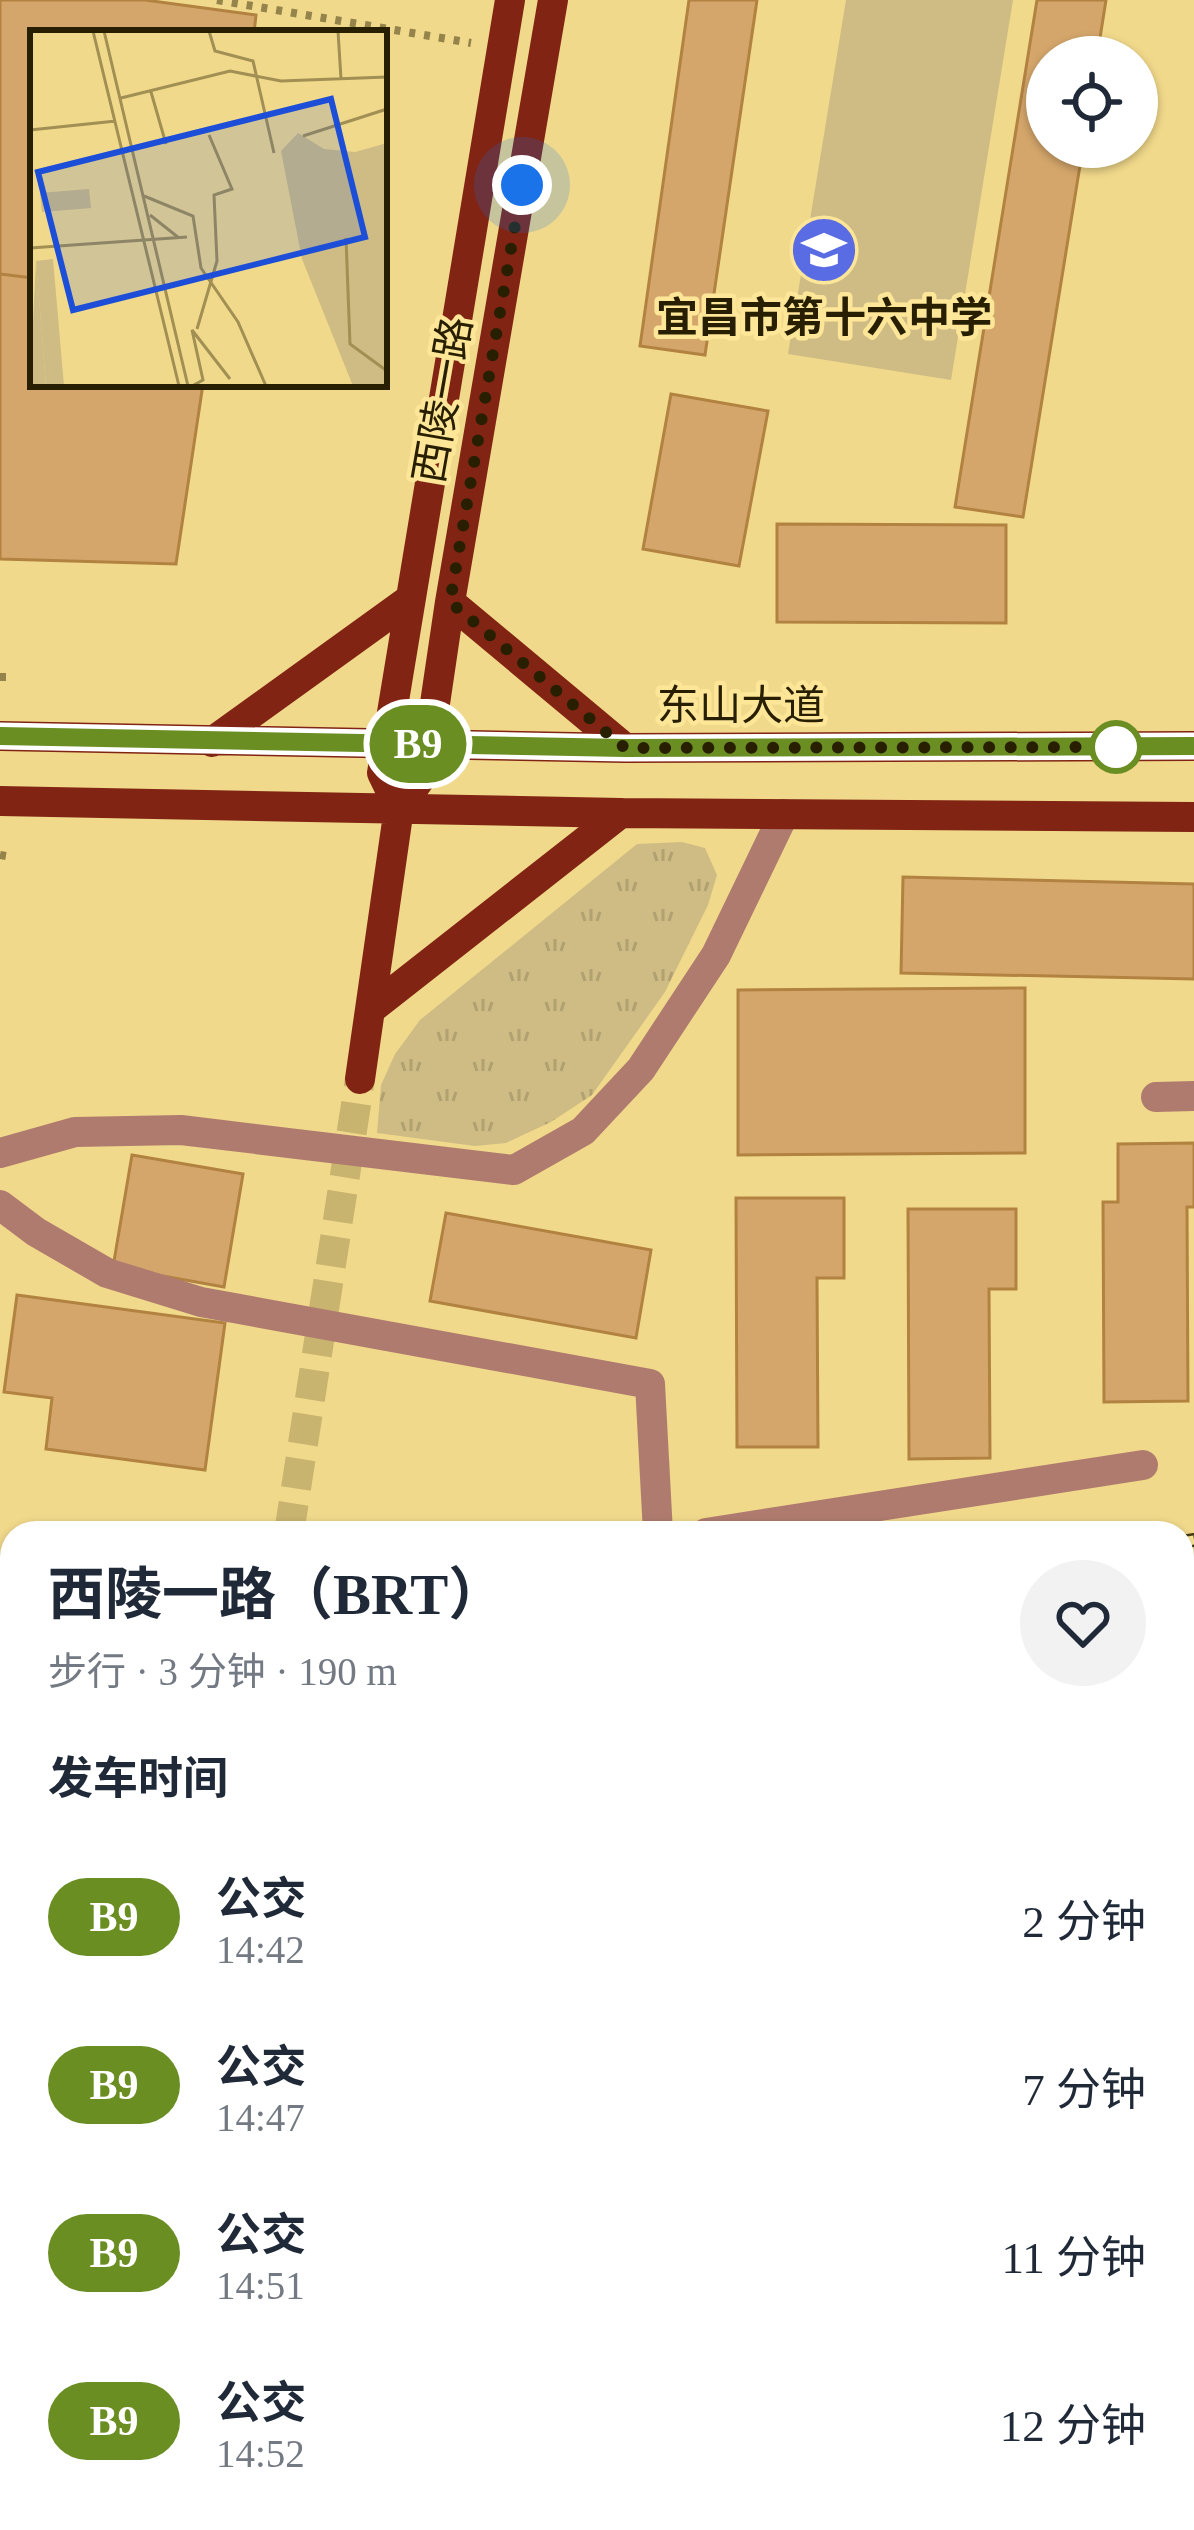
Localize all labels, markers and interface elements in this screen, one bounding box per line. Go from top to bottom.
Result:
inset map [30,30,387,387]
map controls [1026,36,1158,168]
button: locate [1026,36,1158,168]
your location [492,155,552,215]
school or university icon: 宜昌市第十六中学 [789,215,859,285]
place label: 宜昌市第十六中学 [656,295,992,341]
street label: 西陵一路 [406,313,480,487]
street label: 东山大道 [657,683,825,729]
line badge: B9 [364,705,472,783]
text: B9 [393,721,443,767]
unlabelled marker [1091,722,1141,772]
button: heart [1020,1560,1146,1686]
text: 西陵一路（BRT） [48,1563,505,1626]
text: 步行 · 3 分钟 · 190 m [48,1650,397,1693]
text: 发车时间 [48,1754,228,1804]
text: 公交 [216,1874,306,1924]
text: B9 [89,1894,139,1940]
text: 2 分钟 [1022,1897,1146,1947]
text: 14:42 [216,1928,305,1971]
text: 公交 [216,2042,306,2092]
text: B9 [89,2062,139,2108]
text: 7 分钟 [1022,2065,1146,2115]
text: 14:47 [216,2096,305,2139]
text: 公交 [216,2210,306,2260]
text: B9 [89,2230,139,2276]
text: 11 分钟 [1001,2233,1146,2283]
text: 14:51 [216,2264,305,2307]
text: 公交 [216,2378,306,2428]
text: B9 [89,2398,139,2444]
text: 12 分钟 [1000,2401,1146,2451]
text: 14:52 [216,2432,305,2475]

